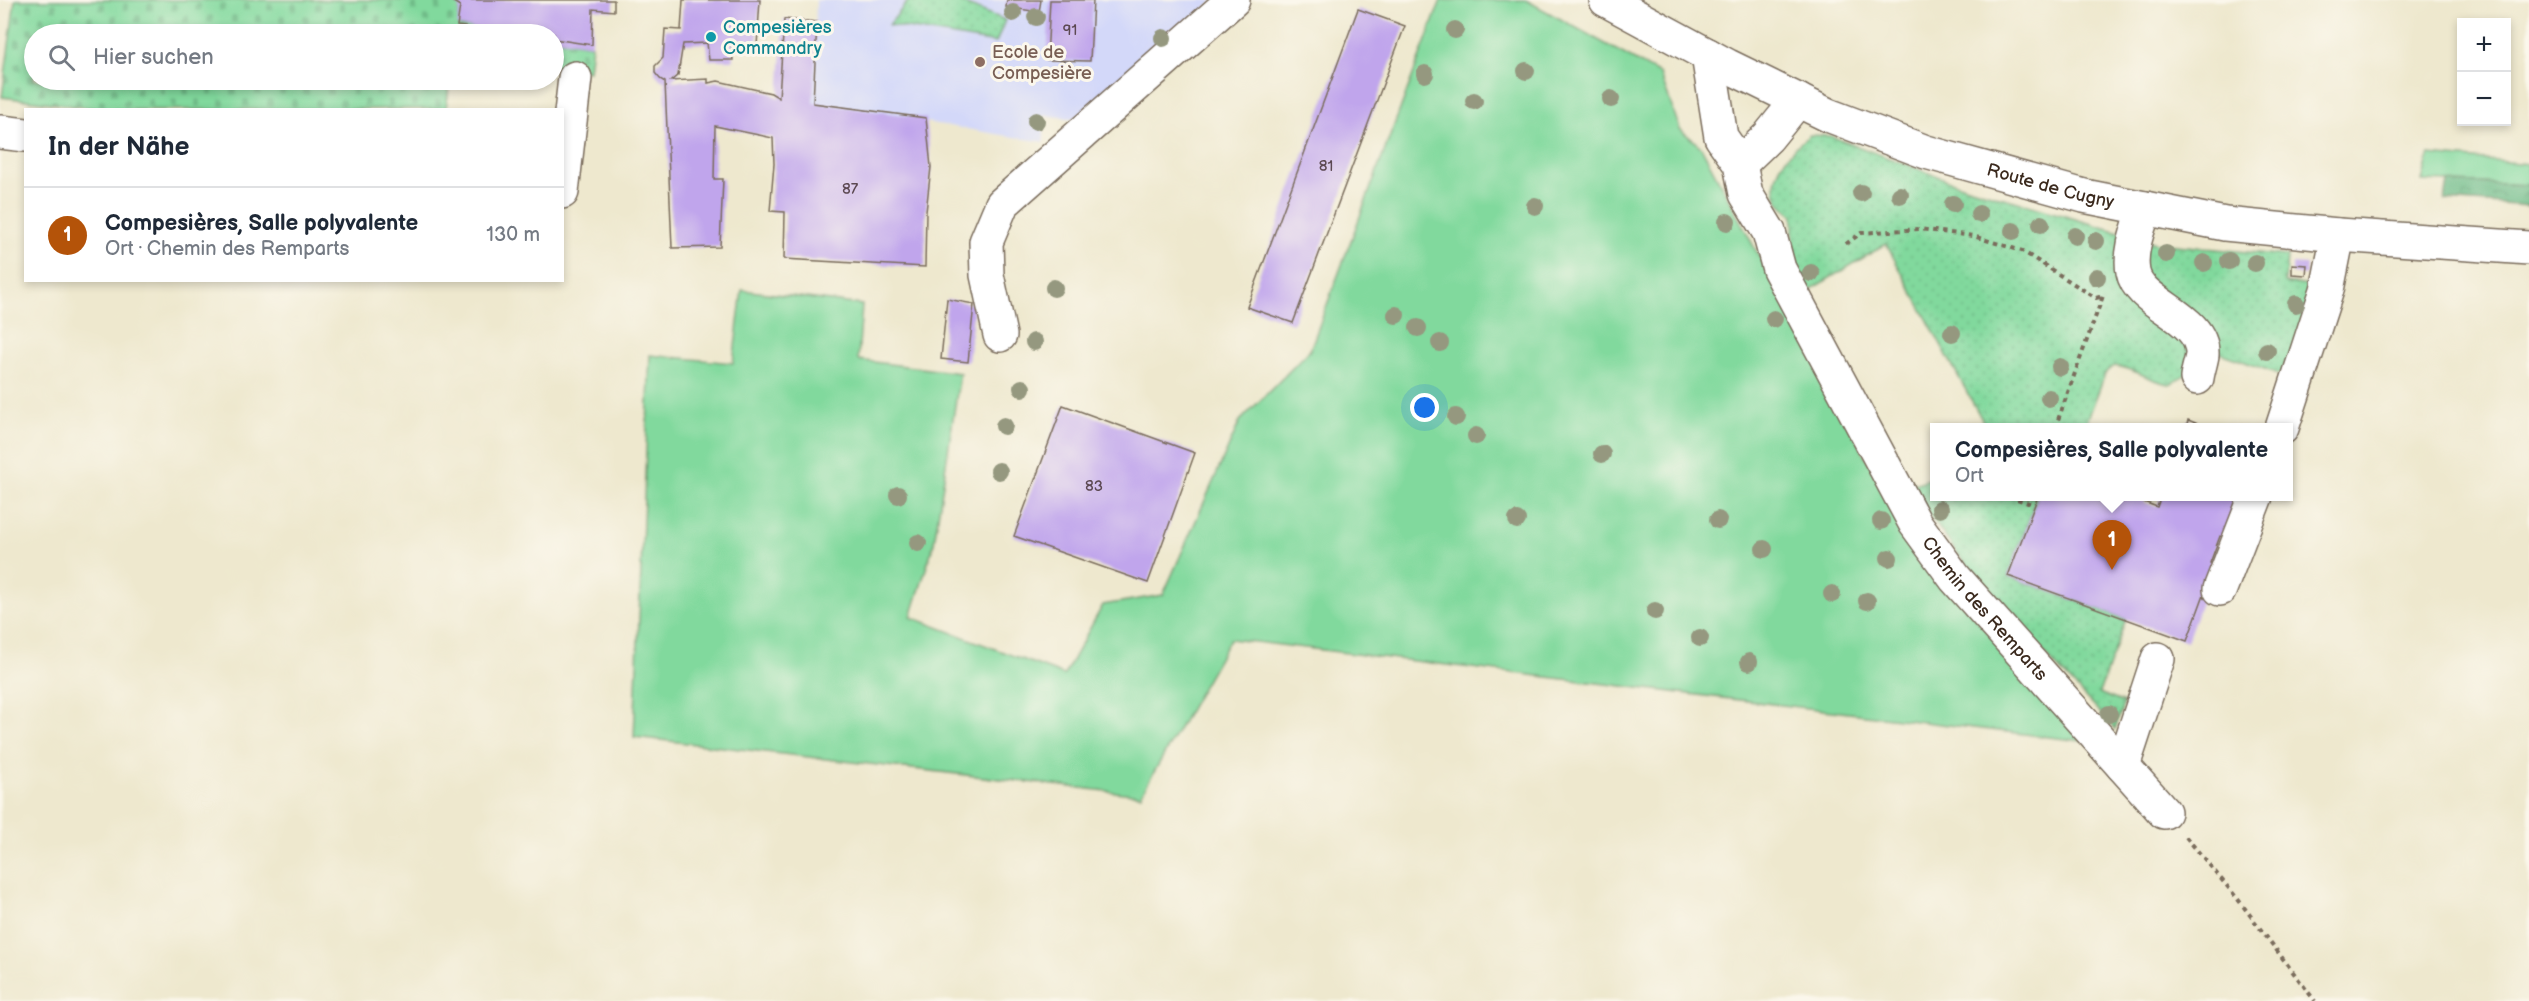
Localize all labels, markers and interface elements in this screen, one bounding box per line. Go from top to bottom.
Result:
place label: Compesières Commandry [723,17,832,59]
map controls [2457,18,2511,126]
button: + [2457,18,2511,72]
house number: 91 [1063,21,1077,40]
search box [24,24,564,90]
marker: Compesières Commandry [704,30,718,44]
icon: search [45,41,78,74]
place label: Ecole de Compesière [992,42,1092,84]
text: Hier suchen [93,44,214,71]
marker: Ecole de Compesière [973,55,987,69]
button: − [2457,72,2511,126]
text: In der Nähe [48,132,190,163]
house number: 81 [1319,157,1333,176]
street label: Route de Cugny [1985,159,2117,212]
house number: 87 [842,180,859,199]
text: Compesières, Salle polyvalente [105,210,418,237]
text: 1 [63,223,72,247]
text: 130 m [486,223,540,247]
text: Ort · Chemin des Remparts [105,237,349,261]
your location [1410,393,1439,422]
popup [1930,423,2293,501]
text: Compesières, Salle polyvalente [1955,437,2268,464]
text: Ort [1955,464,1984,488]
house number: 83 [1085,477,1103,496]
pin: 1 [2092,520,2132,570]
street label: Chemin des Remparts [1918,532,2052,685]

